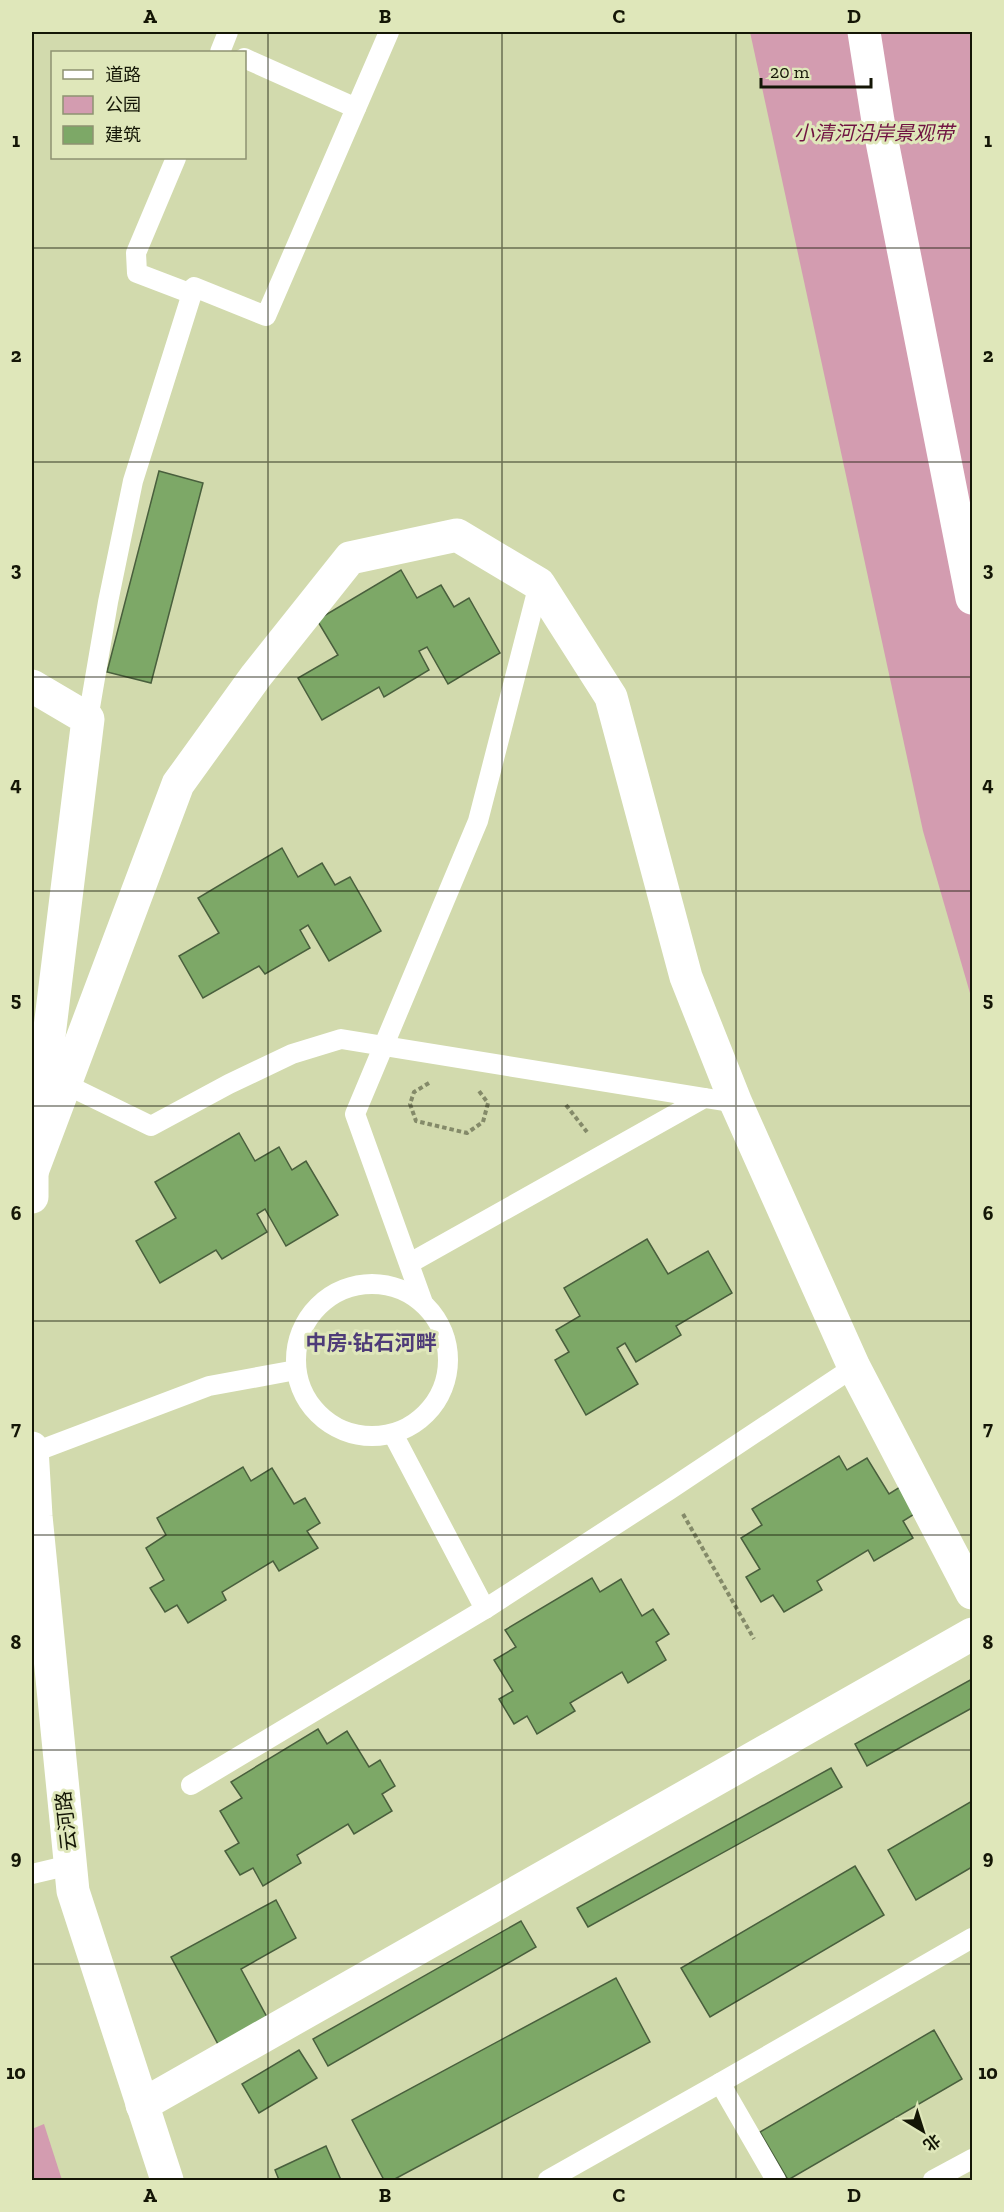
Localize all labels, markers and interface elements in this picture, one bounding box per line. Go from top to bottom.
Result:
text: A [143,4,157,28]
text: B [379,4,391,28]
text: C [613,4,626,28]
text: D [847,4,861,28]
legend [51,51,246,159]
scale bar [761,51,870,89]
text: 20 m [770,61,810,83]
text: 道路 [105,64,141,86]
text: 公园 [105,94,141,116]
park label: 小清河沿岸景观带 [794,121,957,145]
text: 建筑 [105,124,141,146]
text: 1 [12,128,20,152]
text: 1 [984,128,992,152]
text: 2 [11,343,22,367]
text: 2 [983,343,994,367]
text: 3 [11,557,22,581]
text: 3 [983,557,994,581]
text: 4 [10,772,22,796]
text: 4 [982,772,994,796]
text: 5 [11,987,21,1011]
text: 5 [983,987,993,1011]
text: 6 [11,1201,22,1225]
text: 6 [983,1201,994,1225]
district label: 中房·钻石河畔 [306,1330,436,1355]
text: 7 [11,1416,21,1440]
text: 7 [983,1416,993,1440]
text: 8 [11,1630,22,1654]
text: 8 [983,1630,994,1654]
street label: 云河路 [51,1790,81,1852]
text: 9 [11,1845,22,1869]
text: 9 [983,1845,994,1869]
text: 10 [6,2060,26,2084]
text: 10 [978,2060,998,2084]
north arrow [893,2101,953,2161]
text: 北 [920,2130,944,2155]
text: A [143,2183,157,2207]
text: B [379,2183,391,2207]
text: C [613,2183,626,2207]
text: D [847,2183,861,2207]

